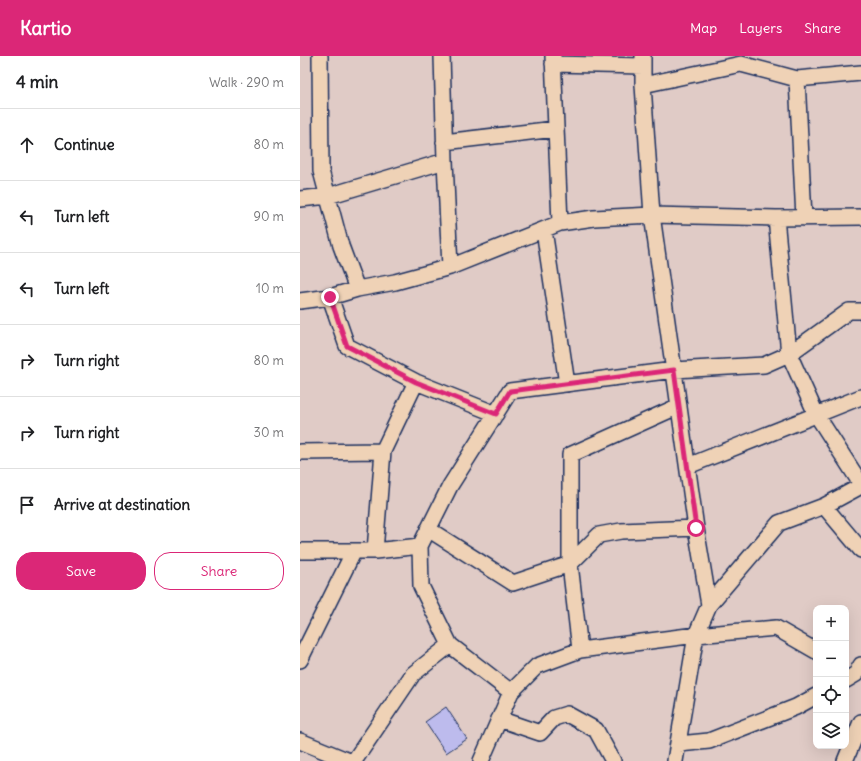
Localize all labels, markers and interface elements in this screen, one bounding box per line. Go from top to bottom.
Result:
text: Kartio [20,16,72,40]
text: Map [690,19,717,37]
text: Layers [739,19,782,37]
text: Share [804,19,841,37]
text: 4 min [16,71,58,93]
text: Walk · 290 m [209,74,284,91]
icon: ahead [16,134,38,156]
text: Continue [54,135,115,154]
text: 80 m [253,136,284,153]
icon: left [16,206,38,228]
text: Turn left [54,207,109,226]
text: 90 m [253,208,284,225]
icon: left [16,278,38,300]
text: Turn left [54,279,109,298]
text: 10 m [256,280,284,297]
route end [321,288,339,306]
icon: right [16,350,38,372]
text: Turn right [54,351,119,370]
text: 80 m [253,352,284,369]
icon: right [16,422,38,444]
text: Turn right [54,423,119,442]
text: 30 m [254,424,284,441]
icon: arrive [16,494,38,516]
text: Arrive at destination [54,495,190,514]
route start [687,519,705,537]
button: Save [16,552,146,590]
button: Share [154,552,284,590]
map controls [813,605,849,749]
button: + [813,605,849,641]
button: − [813,641,849,677]
button: locate [813,677,849,713]
button: layers [813,713,849,749]

